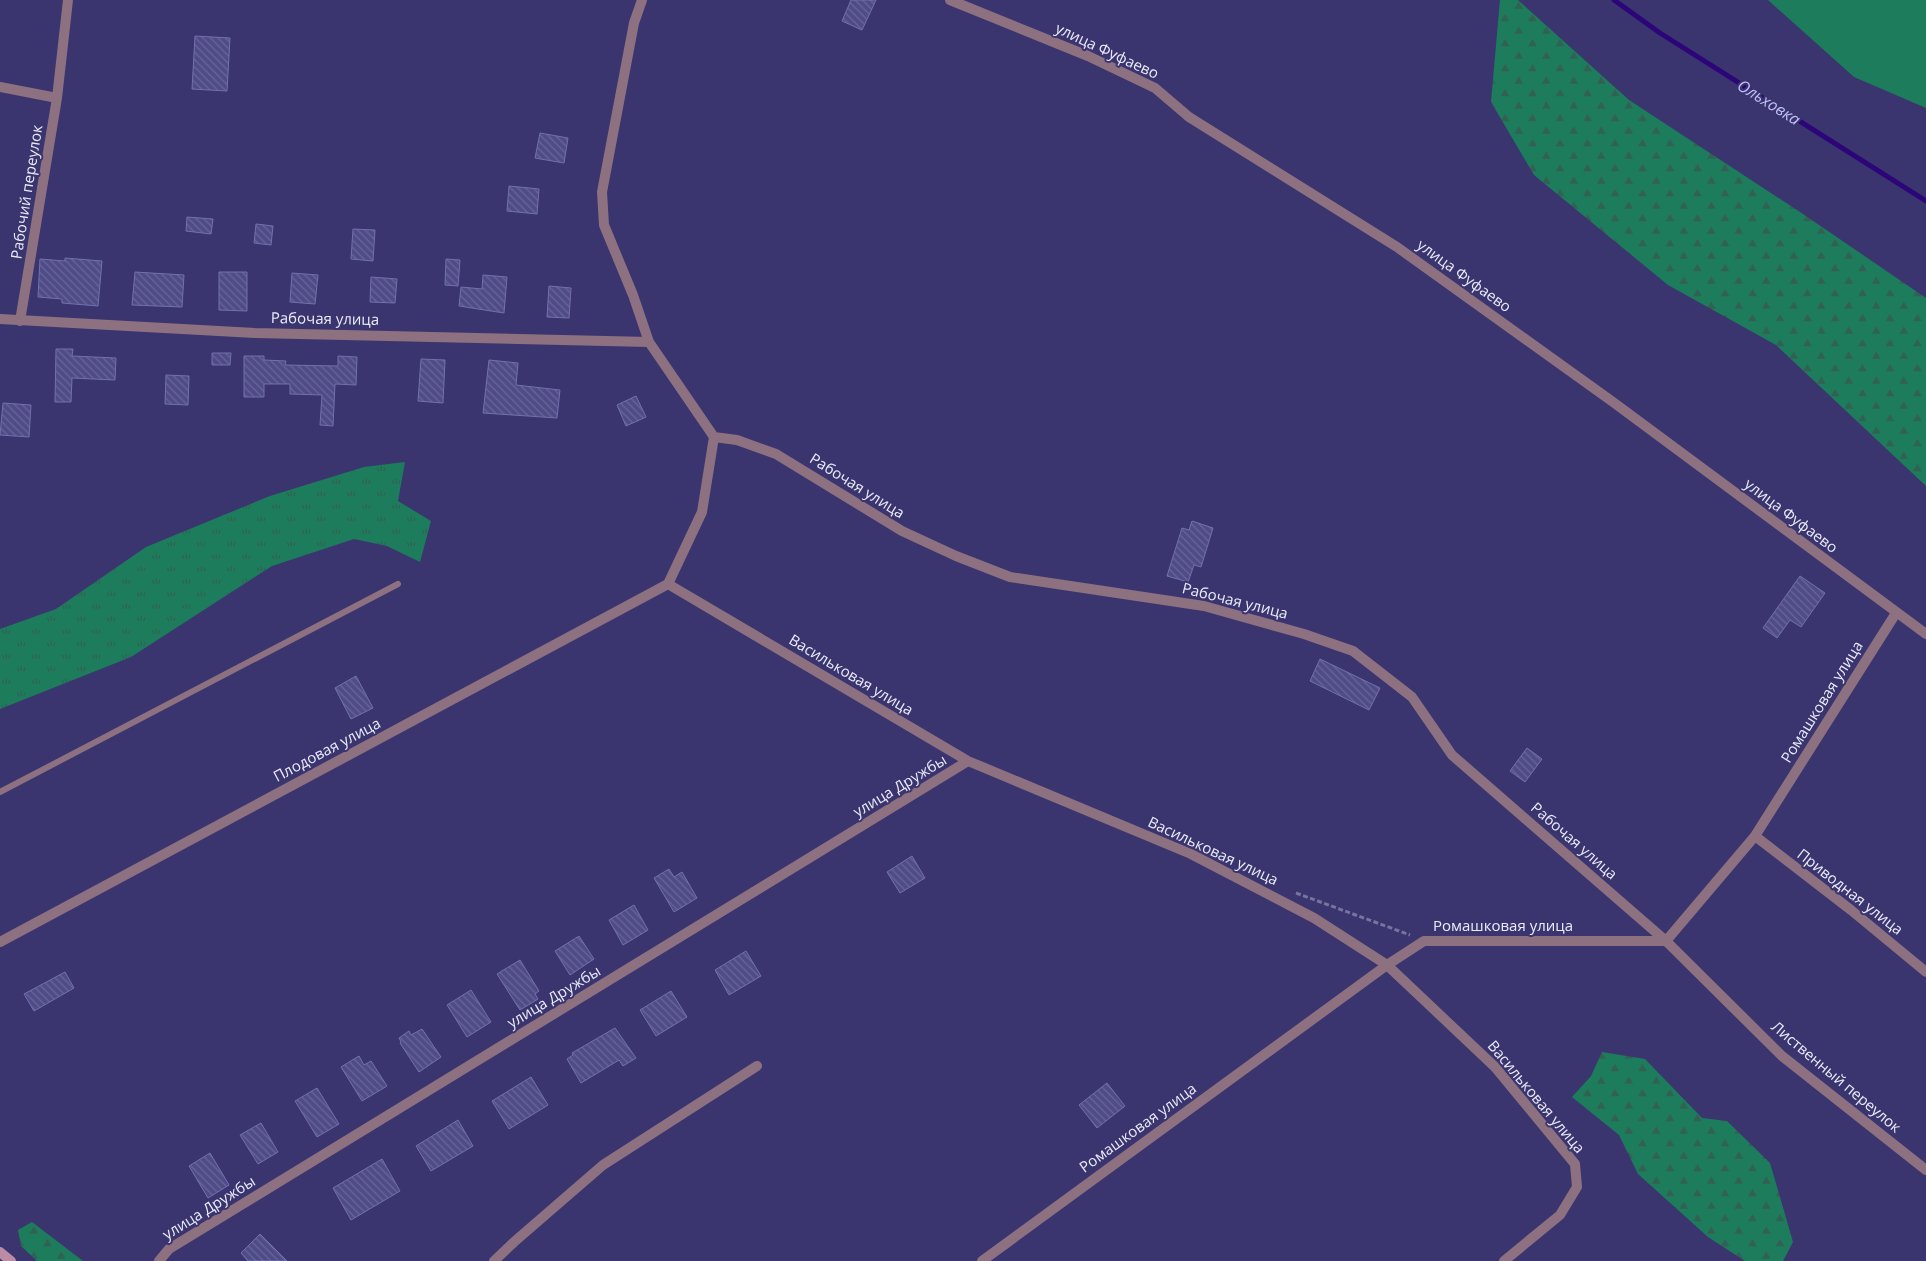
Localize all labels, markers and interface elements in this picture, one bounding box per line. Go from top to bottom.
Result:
street label: улица Фуфаево [1053,17,1162,83]
water label: Ольховка [1733,74,1805,130]
street label: Рабочий переулок [6,123,47,260]
street label: улица Фуфаево [1413,234,1516,316]
street label: Рабочая улица [271,307,379,329]
street label: Рабочая улица [806,448,909,522]
street label: улица Фуфаево [1741,474,1842,557]
street label: Рабочая улица [1180,577,1290,623]
street label: Васильковая улица [786,629,917,719]
street label: Ромашковая улица [1776,637,1867,766]
street label: Плодовая улица [269,712,384,786]
street label: улица Дружбы [849,749,950,821]
street label: Рабочая улица [1527,797,1622,883]
street label: Васильковая улица [1145,811,1282,889]
street label: Приводная улица [1794,844,1908,939]
street label: Ромашковая улица [1433,915,1573,935]
street label: улица Дружбы [503,960,604,1032]
street label: Лиственный переулок [1768,1016,1906,1137]
street label: Васильковая улица [1484,1036,1590,1157]
street label: Ромашковая улица [1075,1078,1200,1176]
street label: улица Дружбы [158,1171,259,1244]

